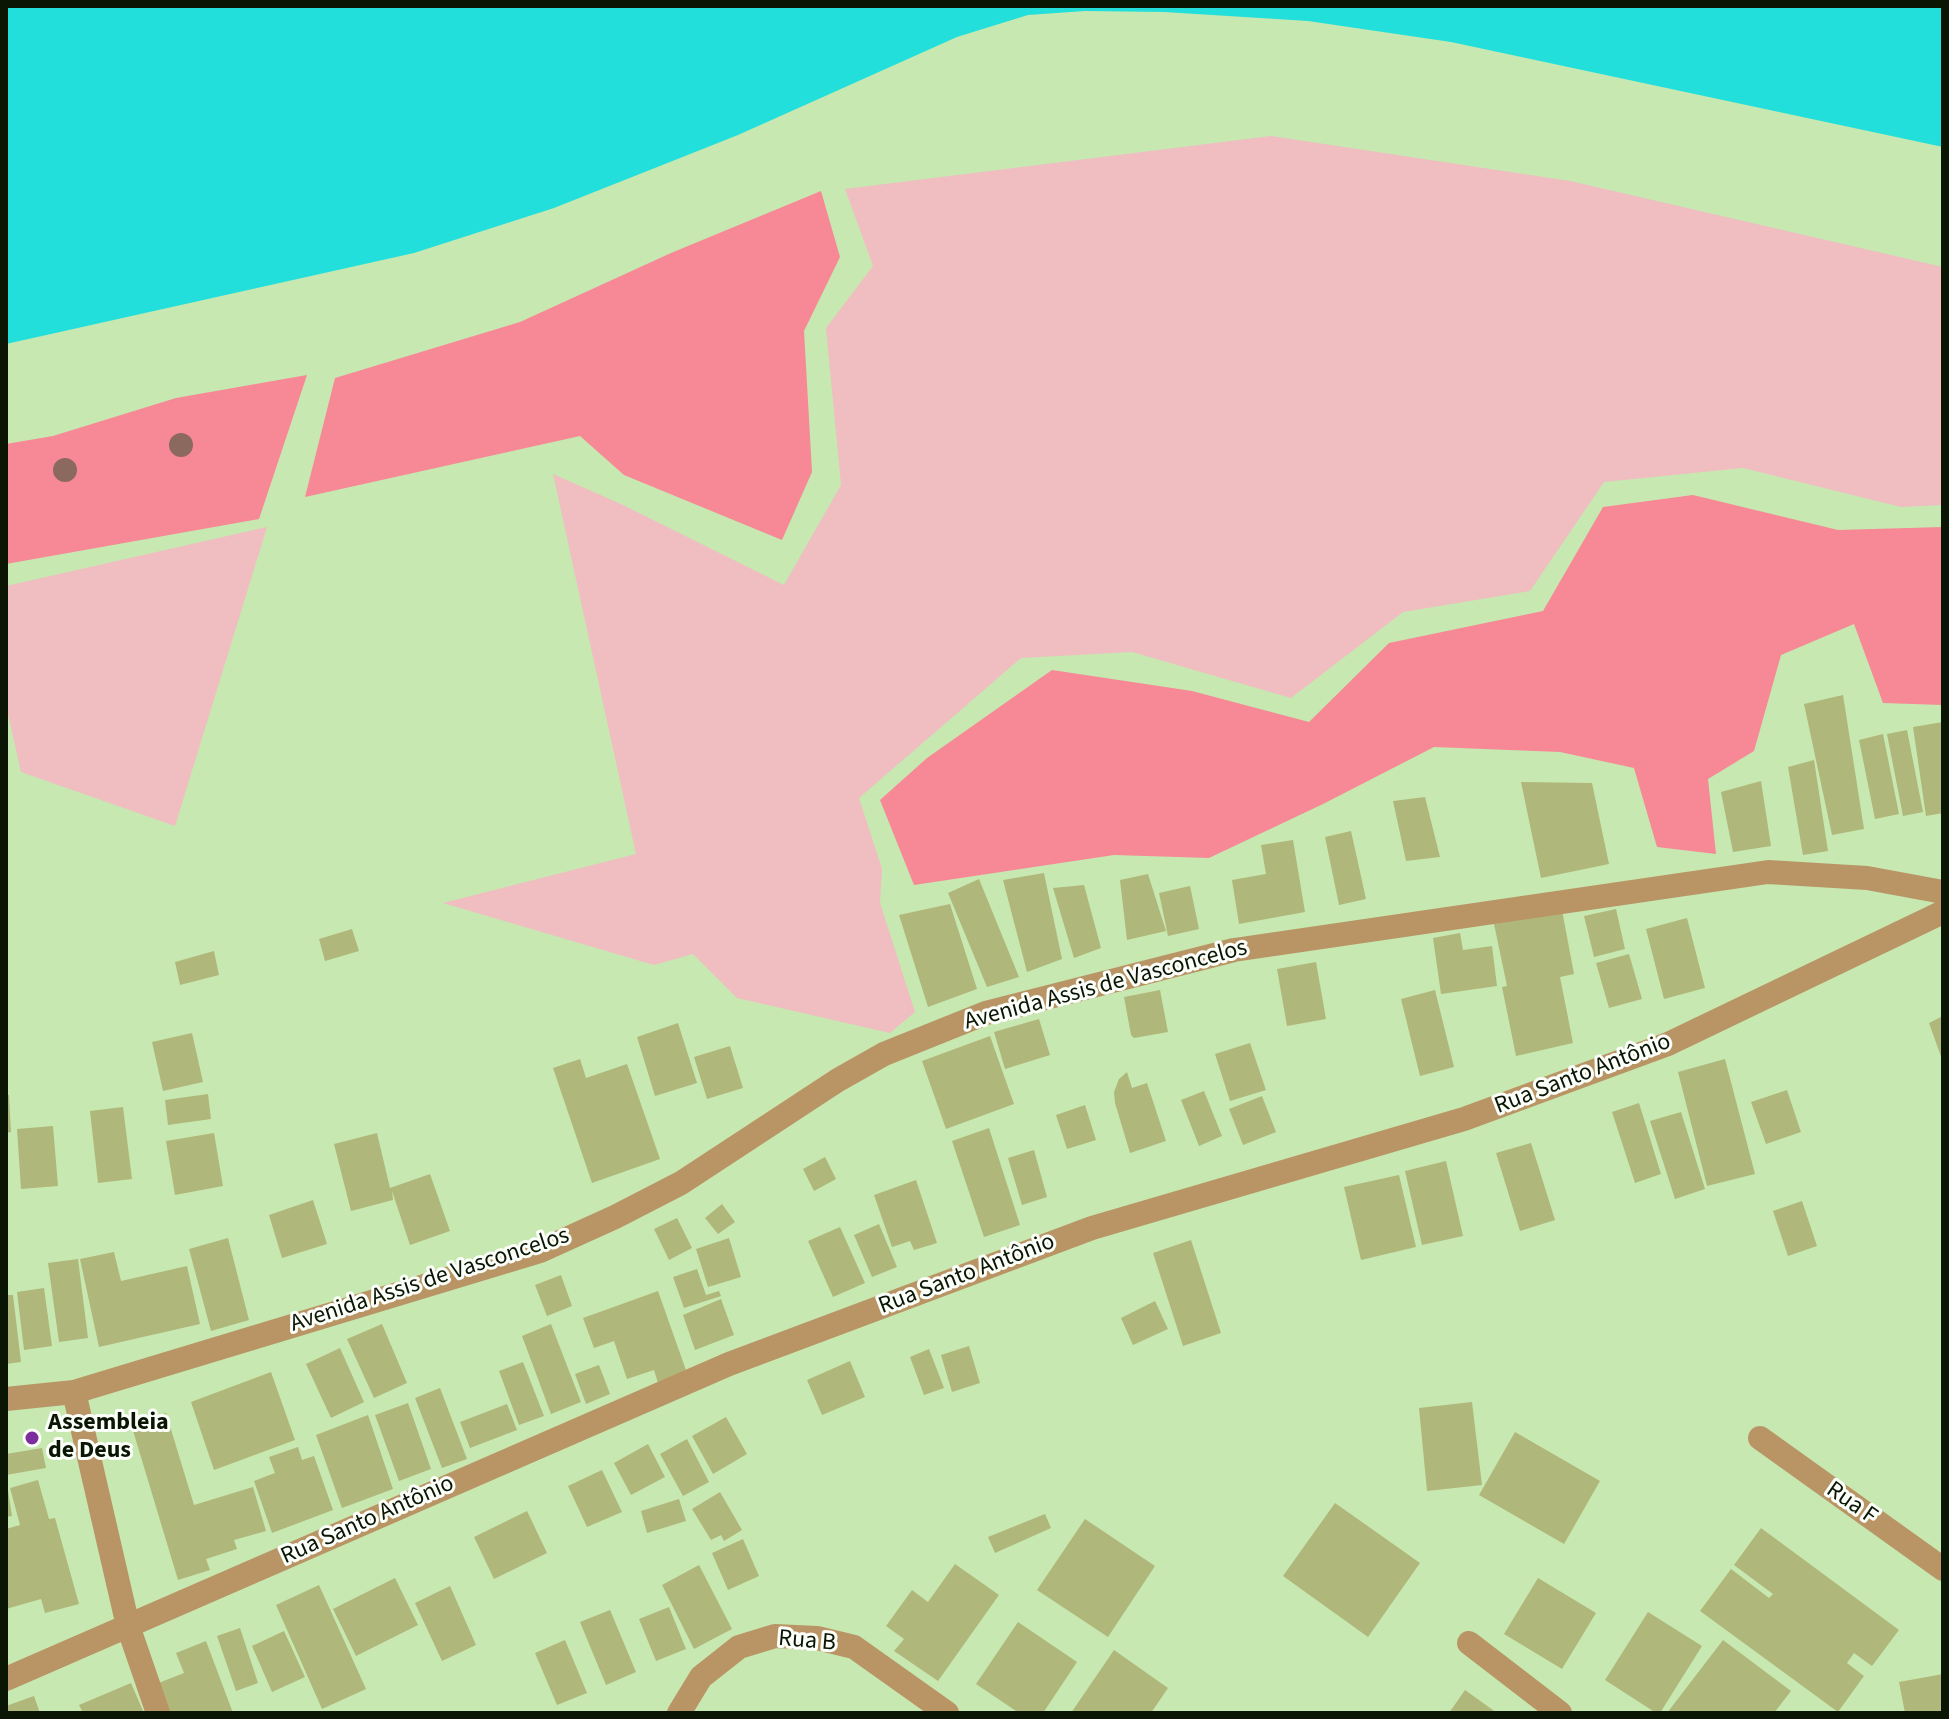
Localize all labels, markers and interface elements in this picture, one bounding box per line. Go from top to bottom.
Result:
street label: Avenida Assis de Vasconcelos [961,934,1251,1038]
street label: Rua Santo Antônio [1491,1028,1675,1122]
street label: Avenida Assis de Vasconcelos [287,1222,573,1340]
street label: Rua Santo Antônio [875,1228,1059,1322]
place label: Assembleia de Deus [48,1410,169,1466]
marker: Assembleia de Deus [23,1429,41,1447]
street label: Rua Santo Antônio [277,1470,459,1572]
street label: Rua F [1820,1476,1882,1532]
street label: Rua B [777,1625,837,1659]

